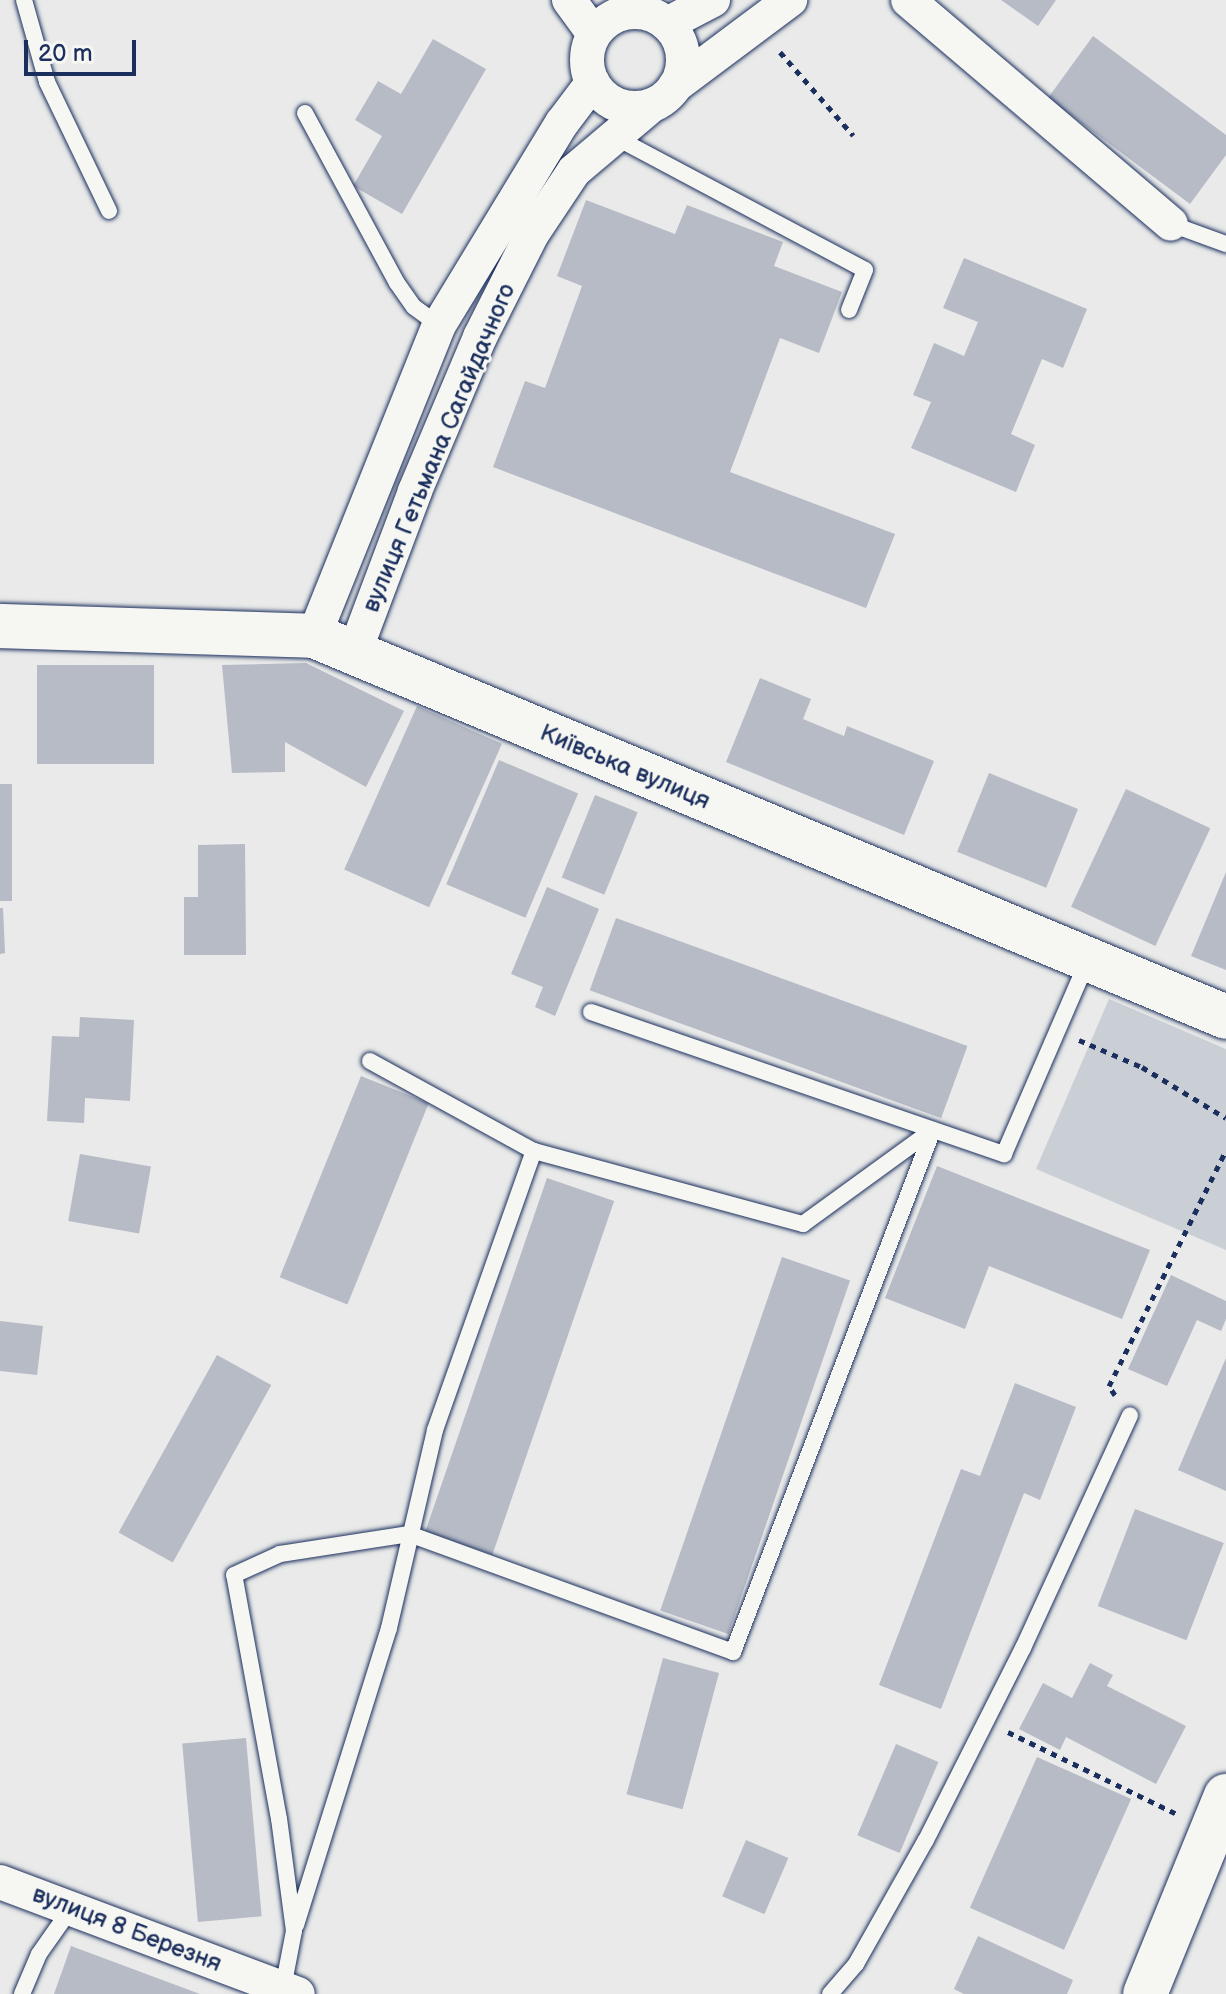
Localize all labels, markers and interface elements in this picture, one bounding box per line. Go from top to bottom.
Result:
scale bar [28,24,140,74]
text: 20 m [38,39,93,68]
street label: вулиця Гетьмана Сагайдачного [357,279,521,617]
street label: Київська вулиця [536,718,714,816]
street label: вулиця 8 Березня [28,1880,226,1978]

